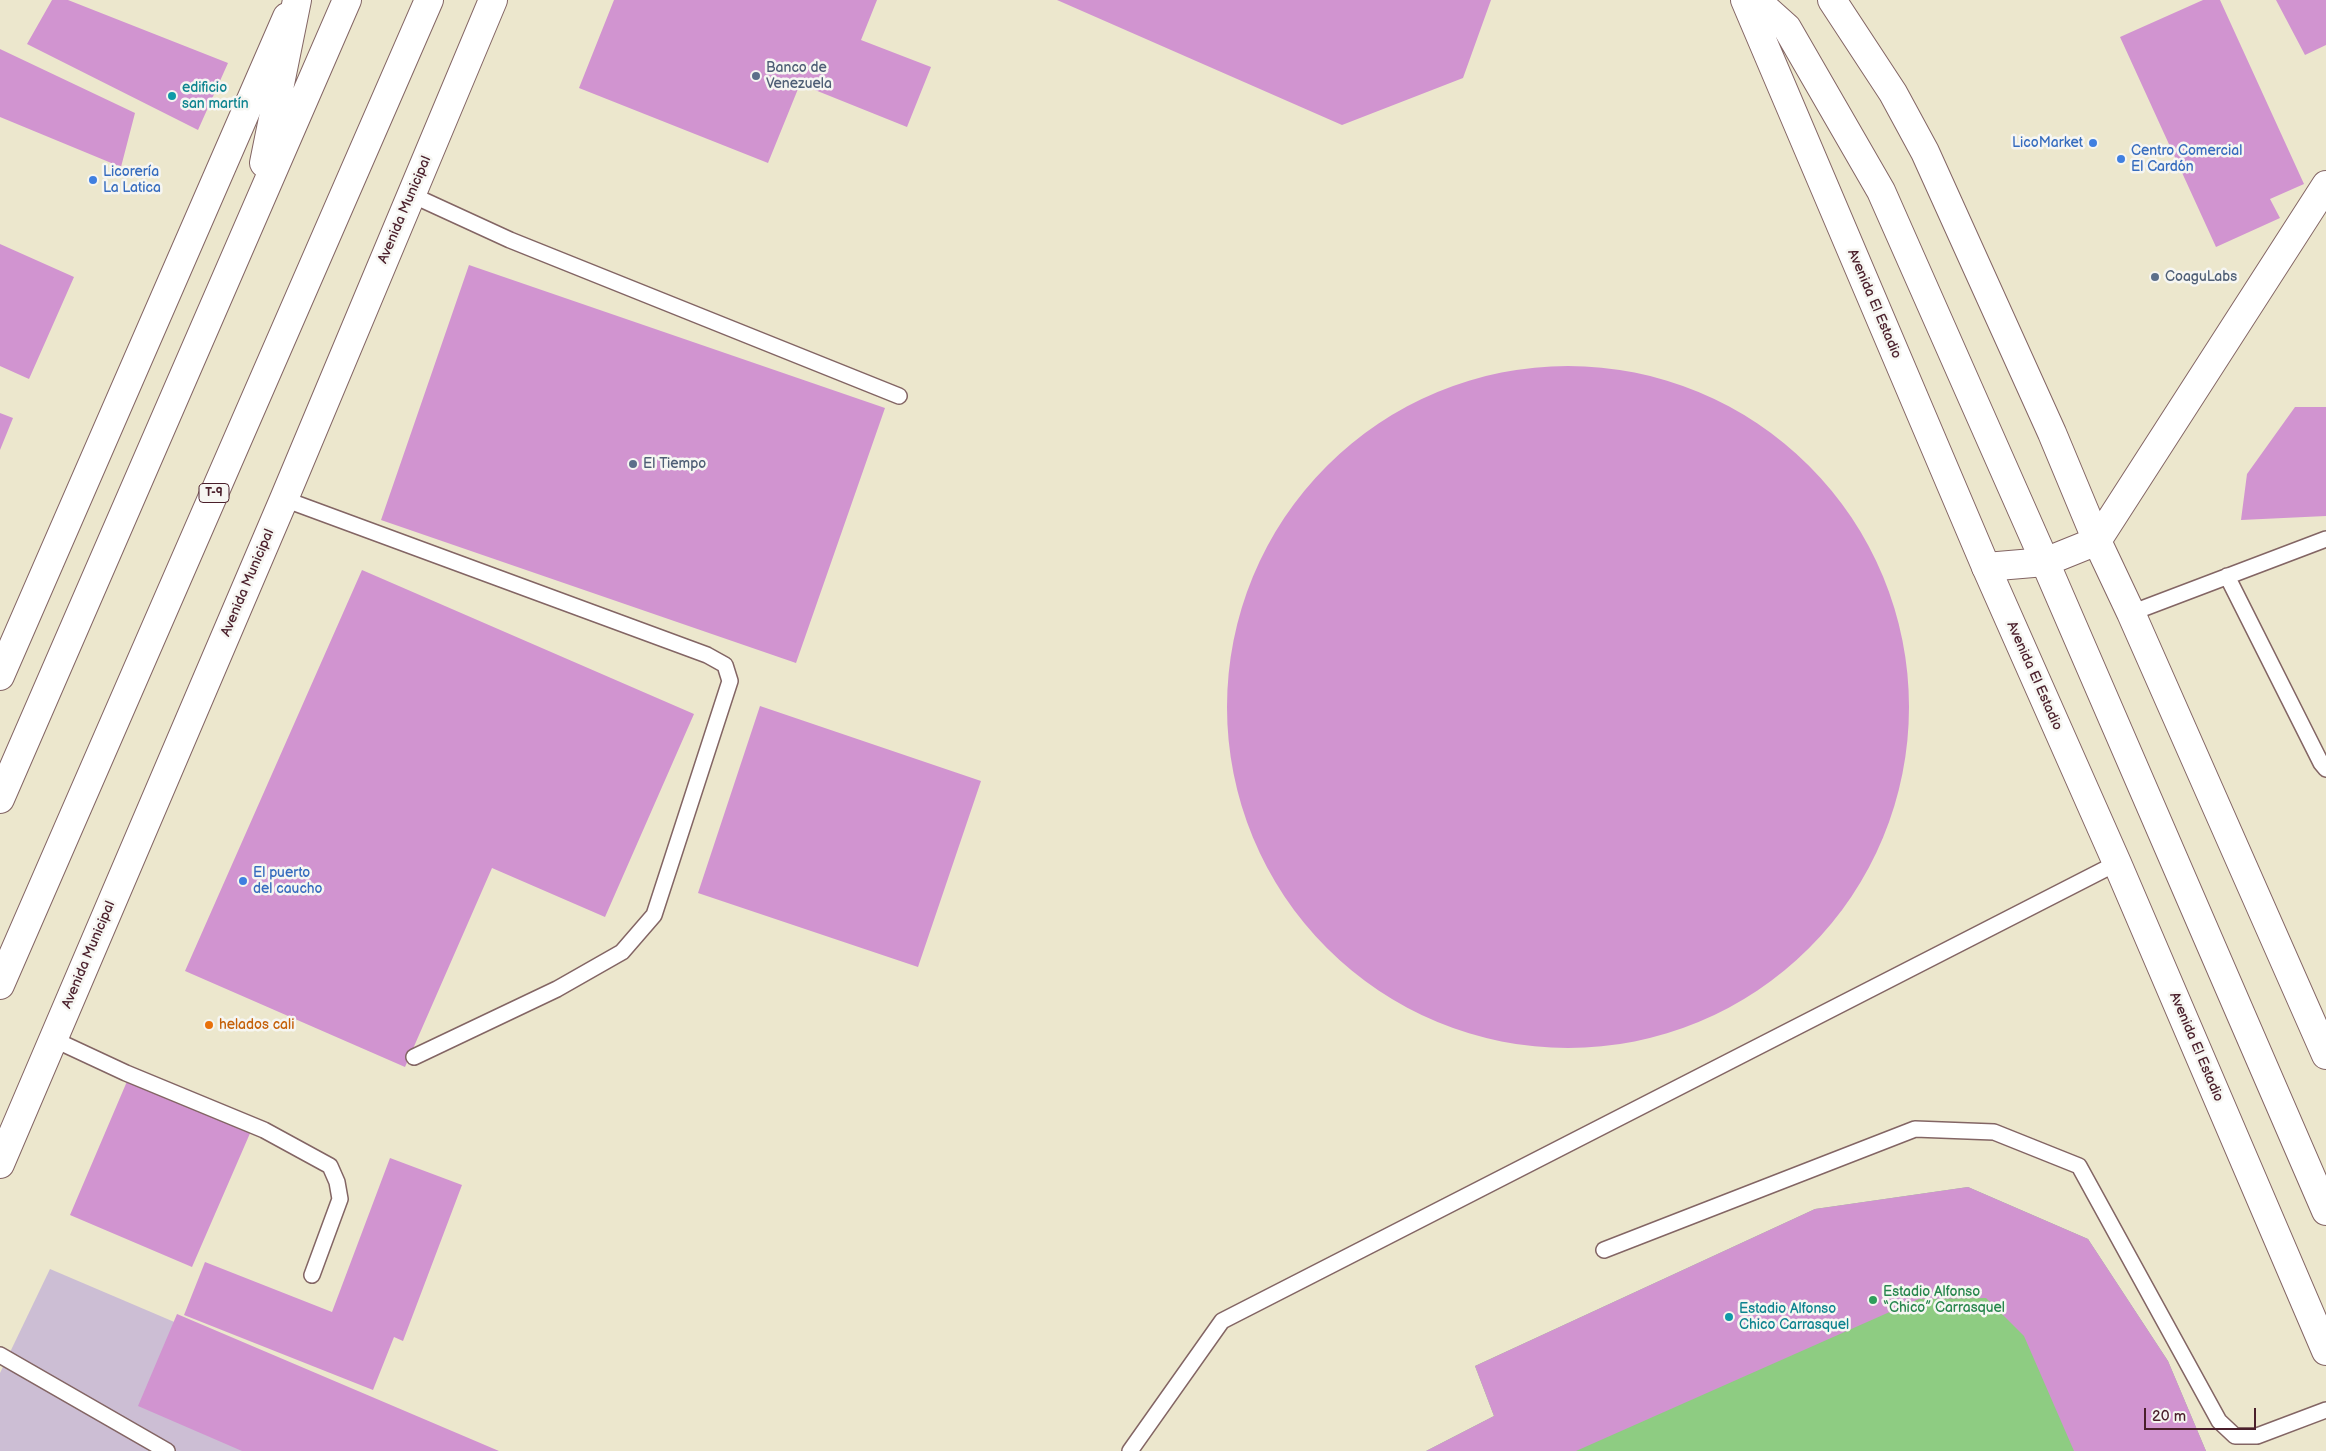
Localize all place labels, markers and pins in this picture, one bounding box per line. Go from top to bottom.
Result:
place label: Banco de Venezuela [766,60,832,92]
marker: Banco de Venezuela [750,70,762,82]
place label: edificio san martín [182,80,249,112]
marker: edificio san martín [166,90,178,102]
place label: LicoMarket [2012,135,2083,151]
marker: LicoMarket [2087,137,2099,149]
place label: Centro Comercial El Cardón [2131,143,2242,176]
marker: Centro Comercial El Cardón [2115,153,2127,165]
place label: Licorería La Latica [103,164,161,196]
marker: Licorería La Latica [87,174,99,186]
place label: CoaguLabs [2165,269,2237,285]
marker: CoaguLabs [2149,271,2161,283]
place label: El Tiempo [643,456,706,472]
marker: El Tiempo [627,458,639,470]
place label: El puerto del caucho [253,865,323,898]
marker: El puerto del caucho [237,875,249,887]
place label: helados cali [219,1017,294,1033]
marker: helados cali [203,1019,215,1031]
place label: Estadio Alfonso “Chico” Carrasquel [1883,1284,2005,1316]
marker: Estadio Alfonso “Chico” Carrasquel [1867,1294,1879,1306]
place label: Estadio Alfonso Chico Carrasquel [1739,1301,1849,1334]
marker: Estadio Alfonso Chico Carrasquel [1723,1311,1735,1323]

